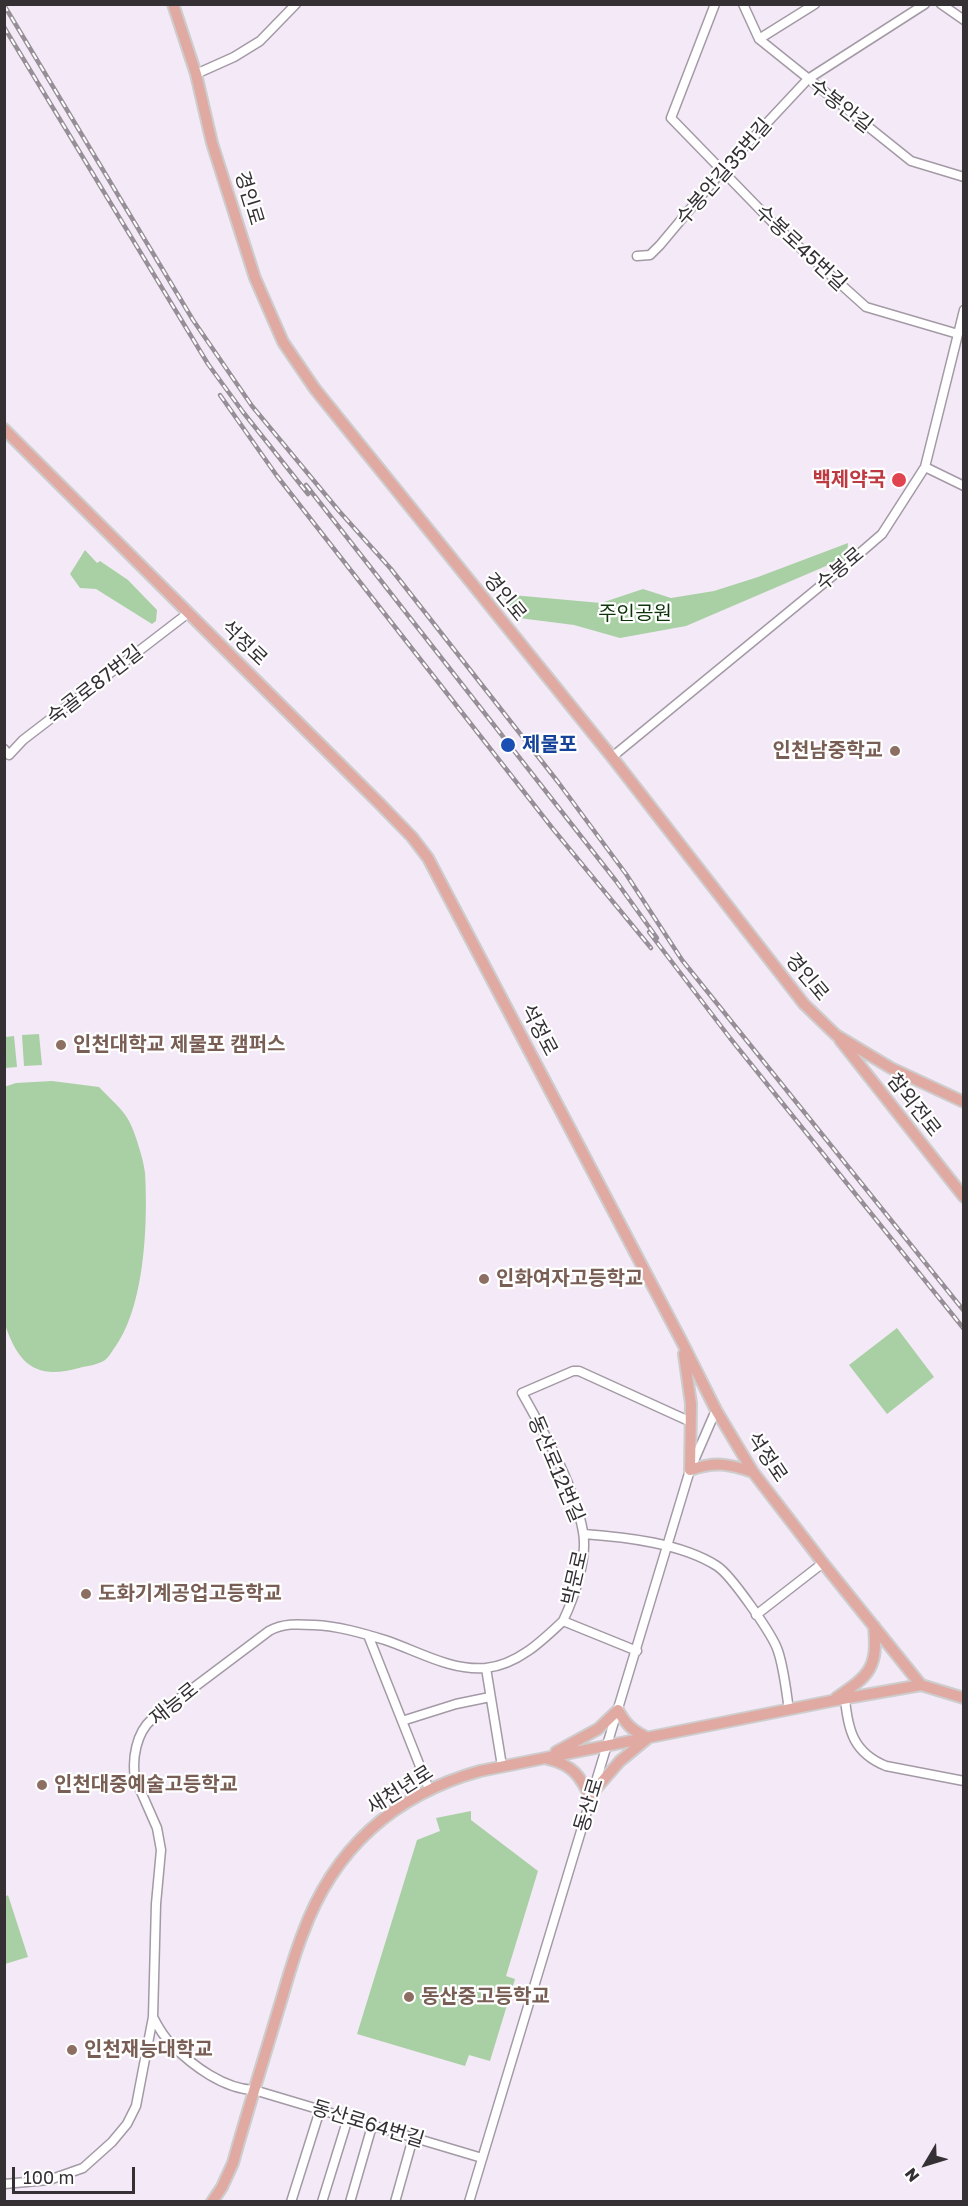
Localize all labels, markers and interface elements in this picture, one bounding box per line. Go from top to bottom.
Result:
street label: 수봉안길 [805,74,877,138]
street label: 수봉안길35번길 [671,114,777,230]
street label: 경인로 [229,168,269,228]
street label: 수봉로45번길 [750,200,852,296]
place label: 백제약국 [812,468,886,492]
marker: 백제약국 [890,471,908,489]
street label: 수봉로 [811,542,869,596]
street label: 경인로 [478,568,532,626]
park label: 주인공원 [598,602,672,626]
street label: 석정로 [216,615,272,671]
street label: 숙골로87번길 [42,640,148,730]
place label: 제물포 [522,733,577,757]
marker: 제물포 [499,736,517,754]
place label: 인천남중학교 [773,739,883,763]
marker: 인천남중학교 [888,744,902,758]
street label: 경인로 [780,948,834,1006]
street label: 석정로 [515,1000,563,1060]
place label: 인천대학교 제물포 캠퍼스 [73,1033,285,1057]
marker: 인천대학교 제물포 캠퍼스 [54,1038,68,1052]
street label: 참외전로 [882,1069,946,1141]
place label: 인화여자고등학교 [496,1267,643,1291]
marker: 인화여자고등학교 [477,1272,491,1286]
street label: 동산로12번길 [523,1412,589,1526]
street label: 석정로 [742,1427,792,1487]
street label: 박문로 [557,1548,593,1608]
place label: 도화기계공업고등학교 [98,1582,282,1606]
marker: 도화기계공업고등학교 [79,1587,93,1601]
street label: 재능로 [145,1677,203,1731]
street label: 새천년로 [362,1760,438,1820]
place label: 인천대중예술고등학교 [54,1773,238,1797]
street label: 동산로 [569,1775,609,1835]
marker: 인천대중예술고등학교 [35,1778,49,1792]
place label: 동산중고등학교 [421,1985,550,2009]
marker: 동산중고등학교 [402,1990,416,2004]
place label: 인천재능대학교 [84,2038,213,2062]
marker: 인천재능대학교 [65,2043,79,2057]
street label: 동산로64번길 [309,2096,427,2152]
north arrow [896,2134,956,2194]
scale bar [15,2155,138,2193]
text: N [900,2164,923,2186]
text: 100 m [23,2166,74,2188]

